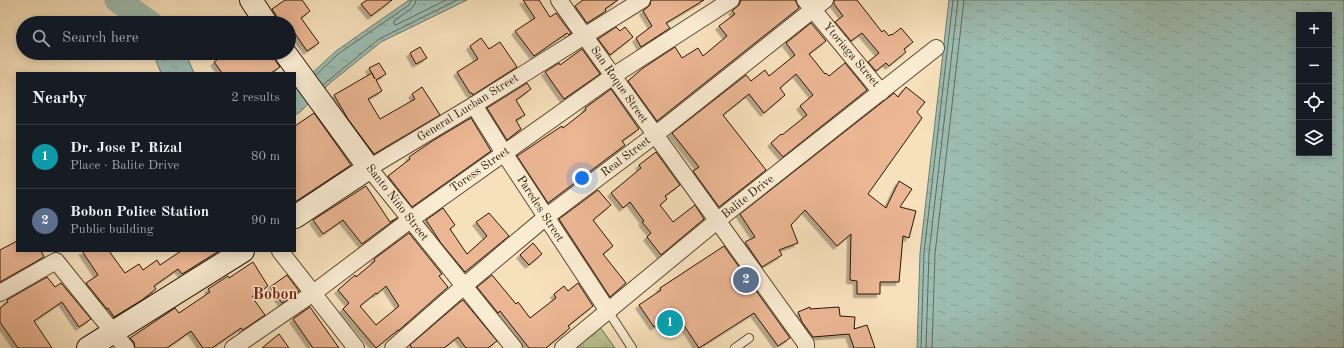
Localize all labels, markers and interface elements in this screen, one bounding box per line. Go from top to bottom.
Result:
map controls [1296,12,1332,156]
button: + [1296,12,1332,48]
search box [16,16,296,60]
street label: Ytoriaga Street [821,20,881,90]
icon: search [30,27,52,49]
text: Search here [62,31,139,46]
street label: San Roque Street [588,44,650,126]
button: − [1296,48,1332,84]
street label: General Lucban Street [415,72,521,144]
button: locate [1296,84,1332,120]
text: Nearby [32,90,87,107]
text: 2 results [231,91,280,104]
button: layers [1296,120,1332,156]
street label: Real Street [599,135,653,179]
text: Dr. Jose P. Rizal [70,141,182,156]
street label: Toress Street [448,145,512,195]
text: 1 [41,150,49,163]
text: 80 m [251,150,280,163]
text: Place · Balite Drive [70,159,179,172]
street label: Santo Niño Street [364,162,430,244]
your location [572,168,592,188]
street label: Balite Drive [720,173,777,221]
street label: Paredes Street [514,174,566,244]
text: Bobon Police Station [70,205,209,220]
text: 2 [41,214,49,227]
text: 90 m [251,214,280,227]
text: Public building [70,223,154,236]
pin: 2 [733,265,759,295]
district label: Bobon [253,287,298,303]
pin: 1 [657,308,683,338]

